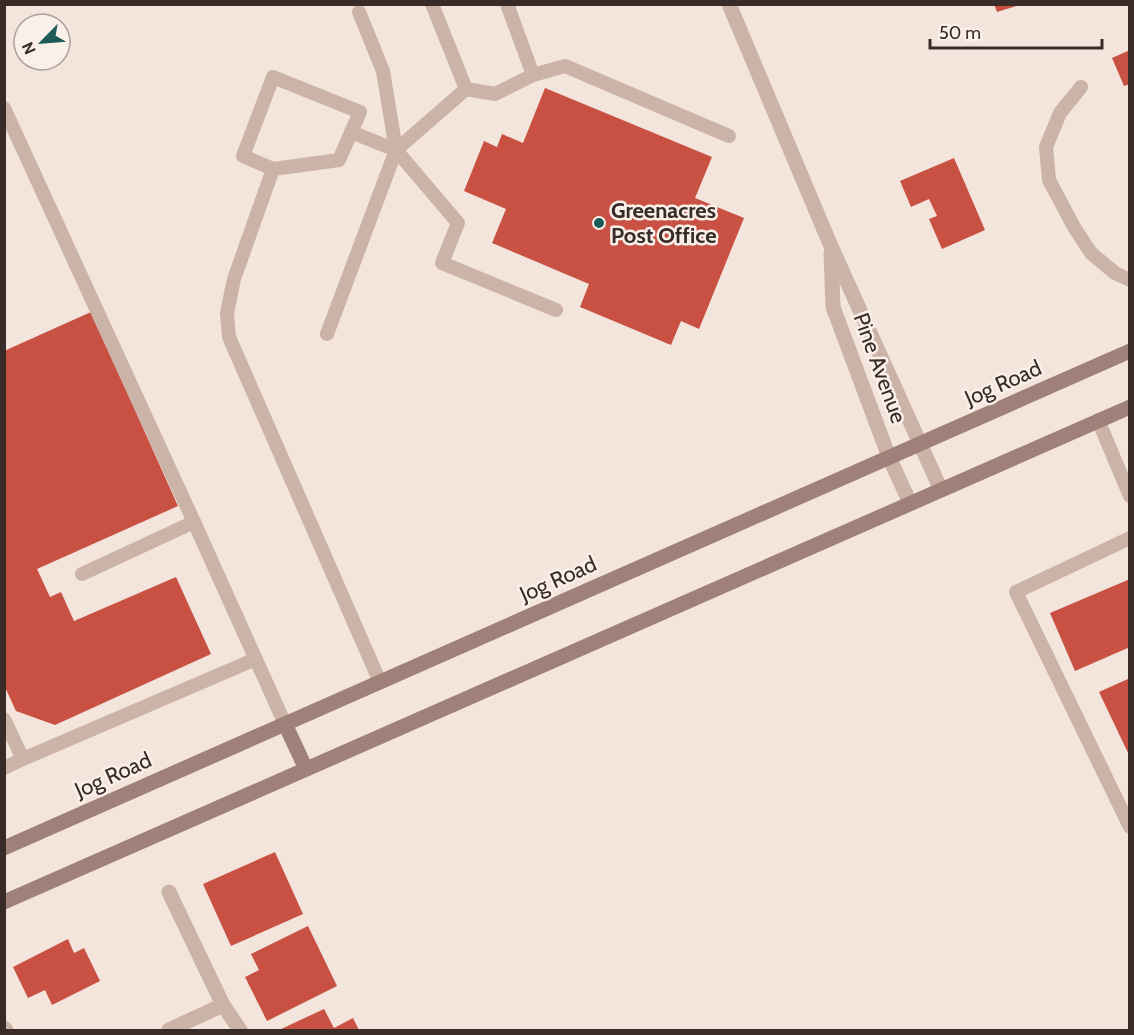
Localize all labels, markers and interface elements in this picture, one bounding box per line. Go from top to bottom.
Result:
north arrow [12,12,72,72]
scale bar [930,12,1102,50]
text: 50 m [939,22,981,44]
text: N [18,39,40,57]
place label: Greenacres Post Office [611,197,717,249]
marker: Greenacres Post Office [592,216,606,230]
street label: Pine Avenue [848,309,912,427]
street label: Jog Road [960,354,1046,412]
street label: Jog Road [515,550,601,608]
street label: Jog Road [70,746,156,804]

